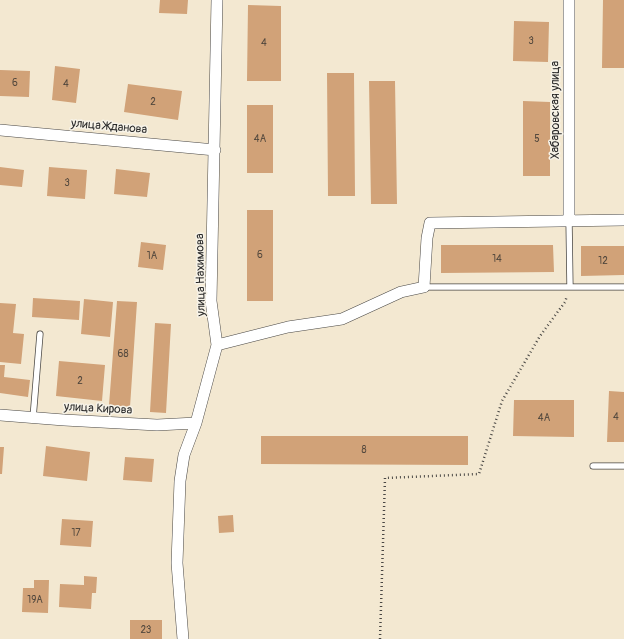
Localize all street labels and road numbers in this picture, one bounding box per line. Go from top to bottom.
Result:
street label: Хабаровская улица [549,61,563,159]
street label: улица Жданова [70,116,148,138]
street label: улица Нахимова [193,233,209,317]
street label: улица Кирова [64,400,132,418]

